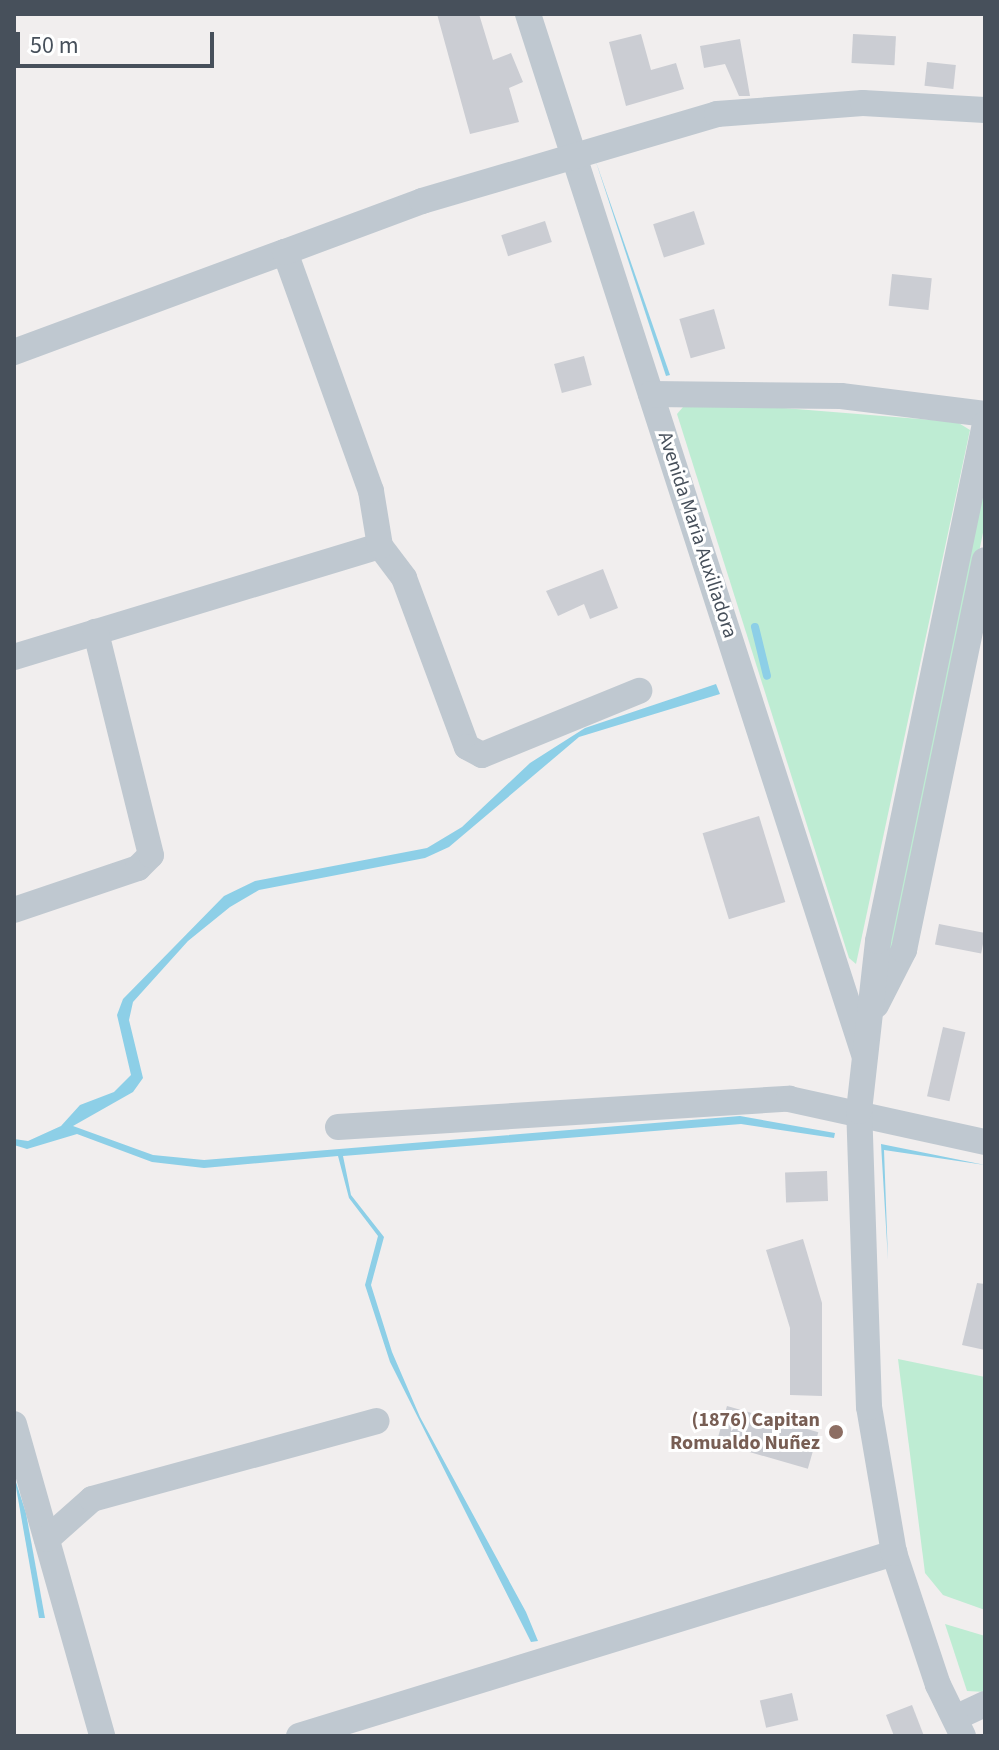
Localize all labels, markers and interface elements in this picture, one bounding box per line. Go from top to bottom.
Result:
scale bar [20,16,218,66]
text: 50 m [30,28,79,63]
street label: Avenida Maria Auxiliadora [652,429,742,641]
place label: (1876) Capitan Romualdo Nuñez [670,1408,820,1455]
marker: (1876) Capitan Romualdo Nuñez [827,1423,845,1441]

